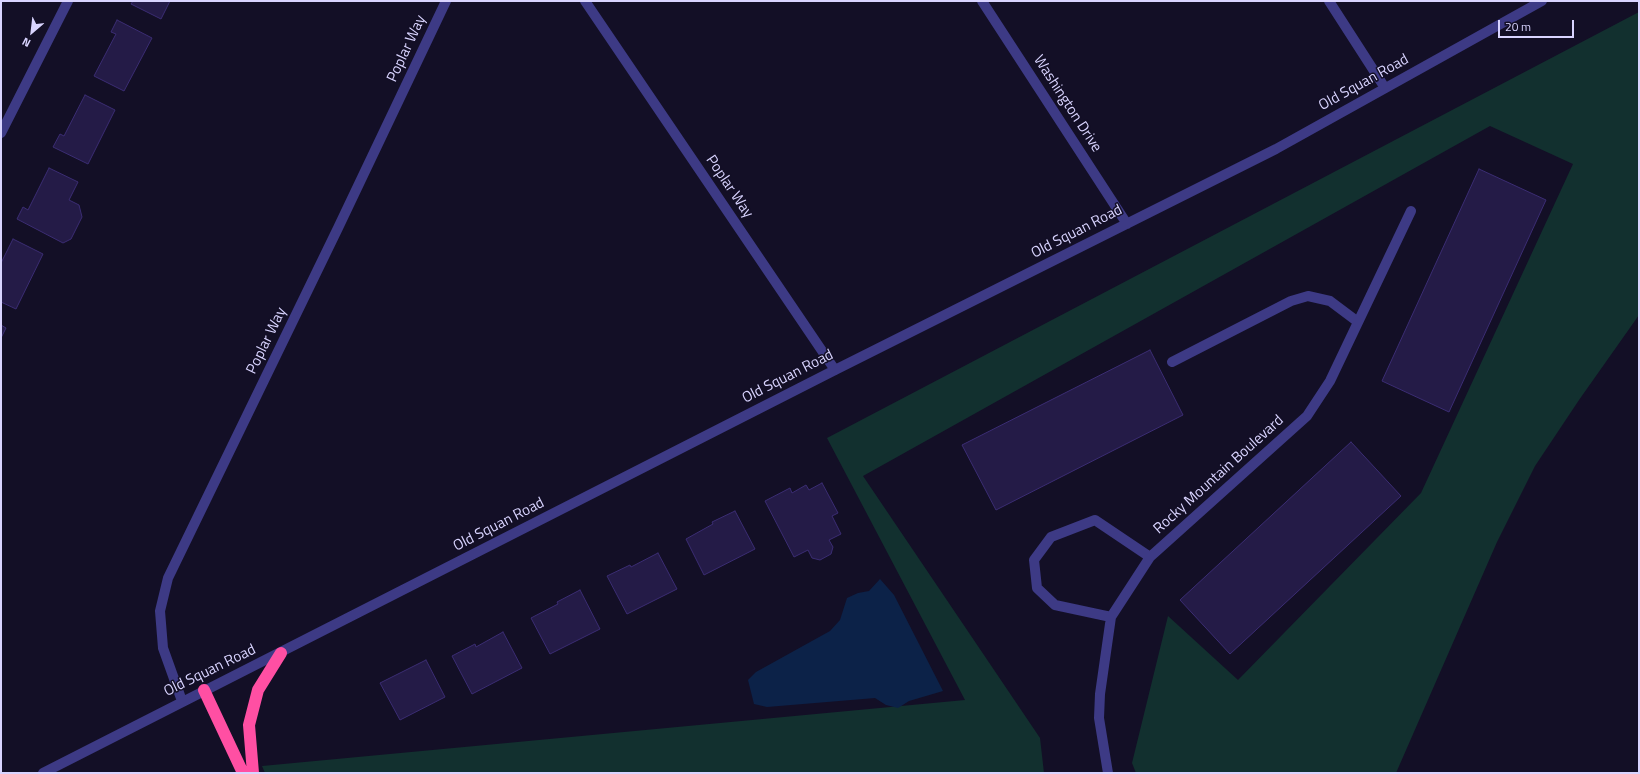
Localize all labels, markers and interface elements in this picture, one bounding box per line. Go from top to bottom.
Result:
north arrow [12,12,52,52]
scale bar [1500,12,1576,38]
street label: Poplar Way [384,13,430,85]
text: 20 m [1505,17,1531,36]
text: N [19,34,33,51]
street label: Old Squan Road [1316,51,1412,115]
street label: Washington Drive [1029,52,1105,156]
street label: Poplar Way [701,152,757,222]
street label: Old Squan Road [1028,201,1126,263]
street label: Poplar Way [243,305,291,377]
street label: Old Squan Road [739,346,837,408]
street label: Rocky Mountain Boulevard [1150,412,1288,538]
street label: Old Squan Road [450,494,548,556]
street label: Old Squan Road [161,641,259,701]

